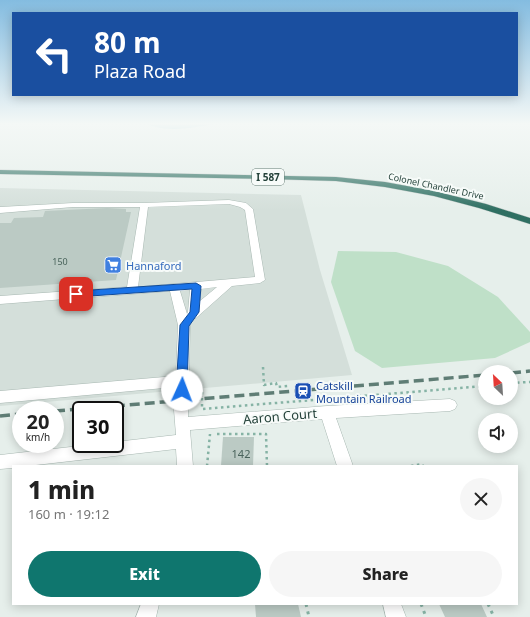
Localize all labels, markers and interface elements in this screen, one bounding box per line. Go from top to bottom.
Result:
text: 80 m [94,23,161,61]
icon: left [28,28,80,80]
text: Plaza Road [94,59,186,83]
road number: I 587 [252,169,284,185]
street label: Colonel Chandler Drive [387,170,485,202]
house number: 150 [52,255,68,268]
supermarket icon: Hannaford [103,255,123,275]
place label: Hannaford [126,258,182,273]
pin [59,277,93,311]
icon: arrive [65,283,87,305]
north arrow [478,365,518,405]
map controls [478,365,518,453]
position arrow [161,369,203,411]
place label: Catskill Mountain Railroad [316,378,411,406]
station icon: Catskill Mountain Railroad [293,381,313,401]
speed limit sign: 30 [72,401,124,453]
street label: Aaron Court [242,404,318,428]
text: 20 [27,408,49,435]
button: sound [478,413,518,453]
text: km/h [26,430,50,444]
house number: 142 [232,446,250,461]
text: 1 min [28,473,95,506]
button: close [460,478,502,520]
text: 160 m · 19:12 [28,505,109,523]
button: Exit [28,551,261,597]
button: Share [269,551,502,597]

